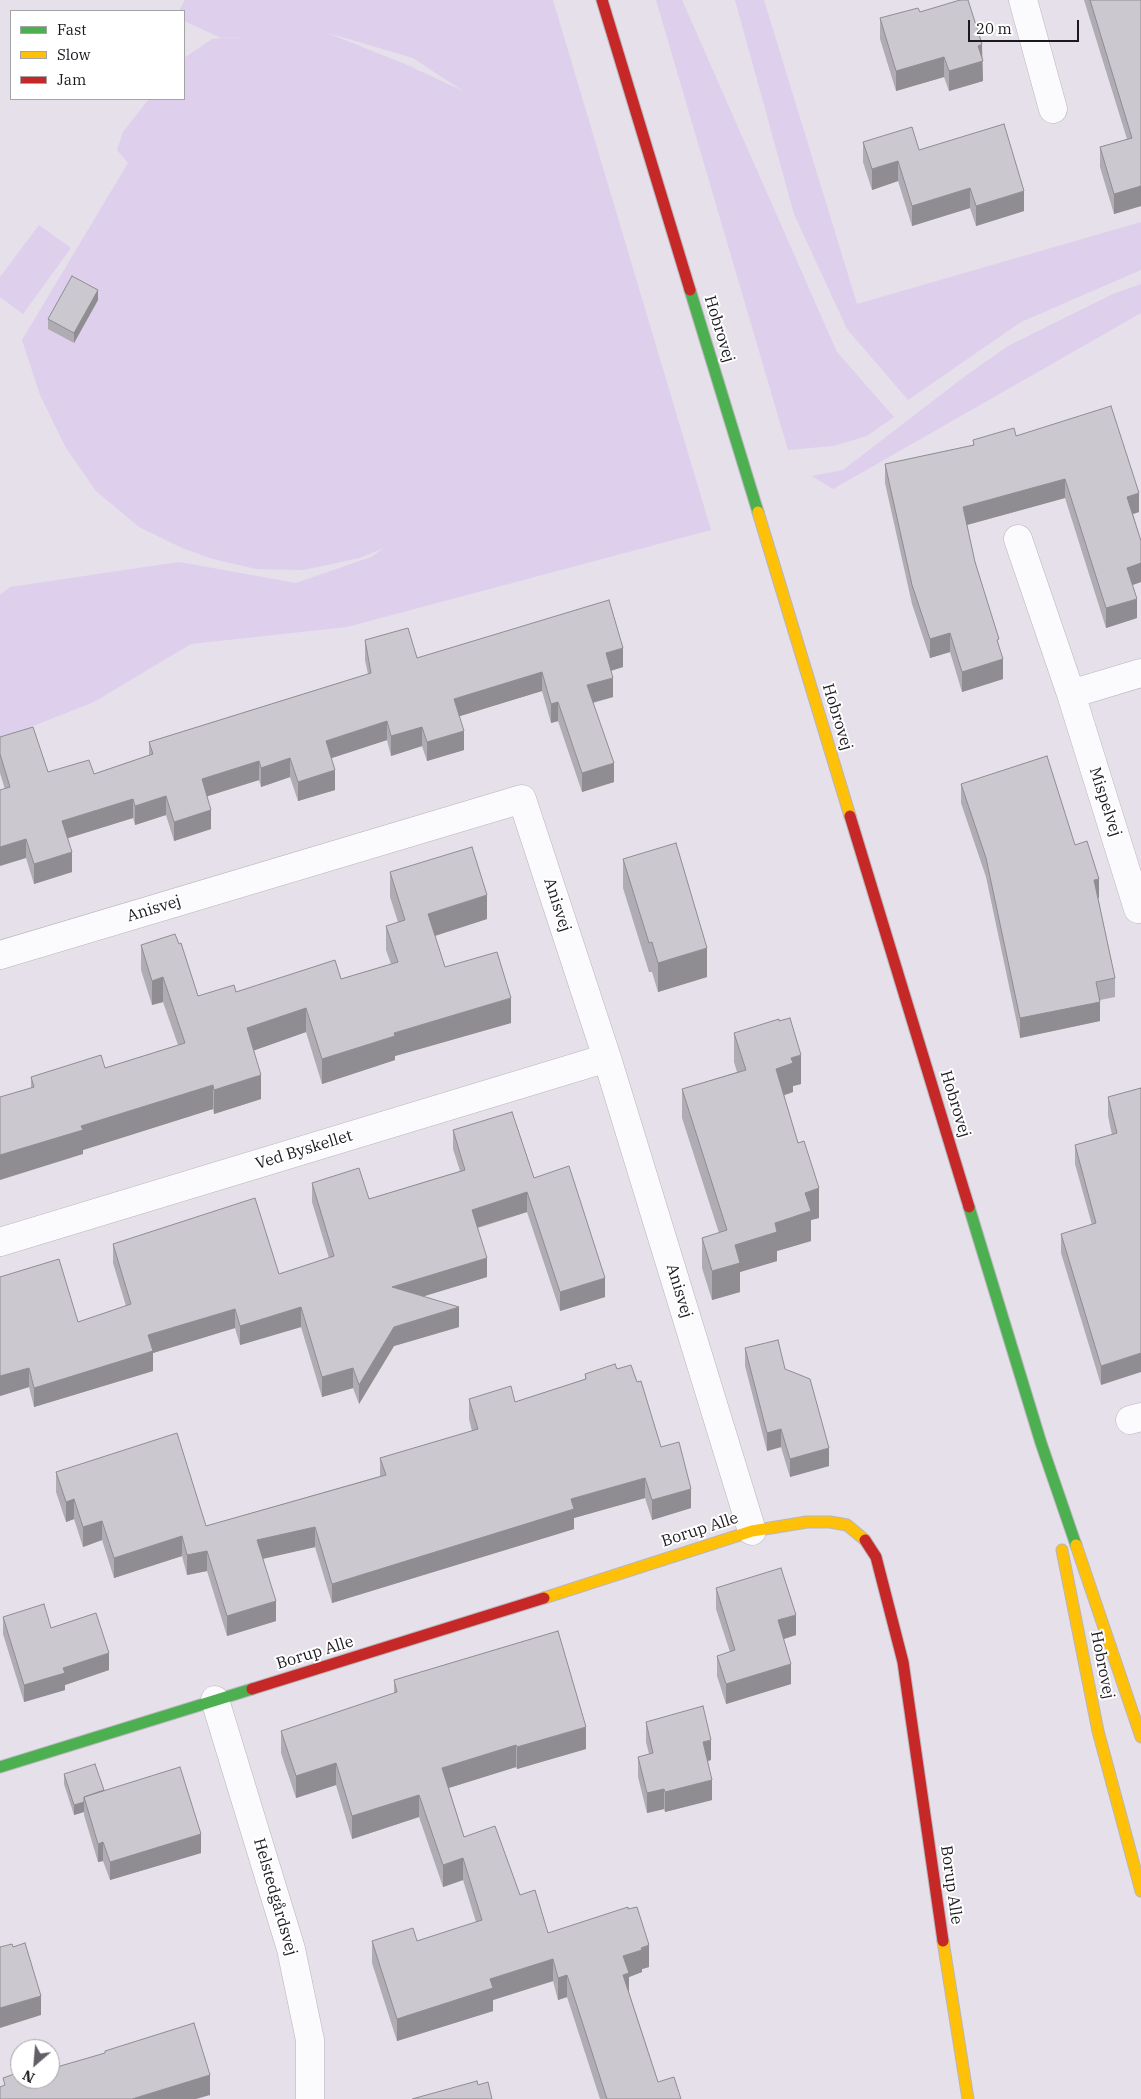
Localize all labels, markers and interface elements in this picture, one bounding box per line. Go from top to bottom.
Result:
legend [10,10,185,100]
scale bar [971,10,1082,42]
text: 20 m [976,19,1012,38]
text: Fast [57,20,87,39]
text: Slow [57,45,90,64]
text: Jam [57,70,86,89]
street label: Hobrovej [700,293,738,365]
street label: Hobrovej [818,681,856,753]
street label: Mispelvej [1085,765,1125,839]
street label: Anisvej [539,876,575,934]
street label: Anisvej [125,892,183,926]
street label: Hobrovej [936,1068,974,1140]
street label: Ved Byskellet [253,1126,355,1174]
street label: Anisvej [662,1262,696,1320]
street label: Borup Alle [659,1509,741,1551]
street label: Hobrovej [1086,1629,1118,1701]
street label: Borup Alle [274,1632,356,1674]
street label: Helstedgårdsvej [249,1836,301,1958]
street label: Borup Alle [936,1844,966,1926]
north arrow [10,2039,60,2089]
text: N [20,2066,38,2087]

